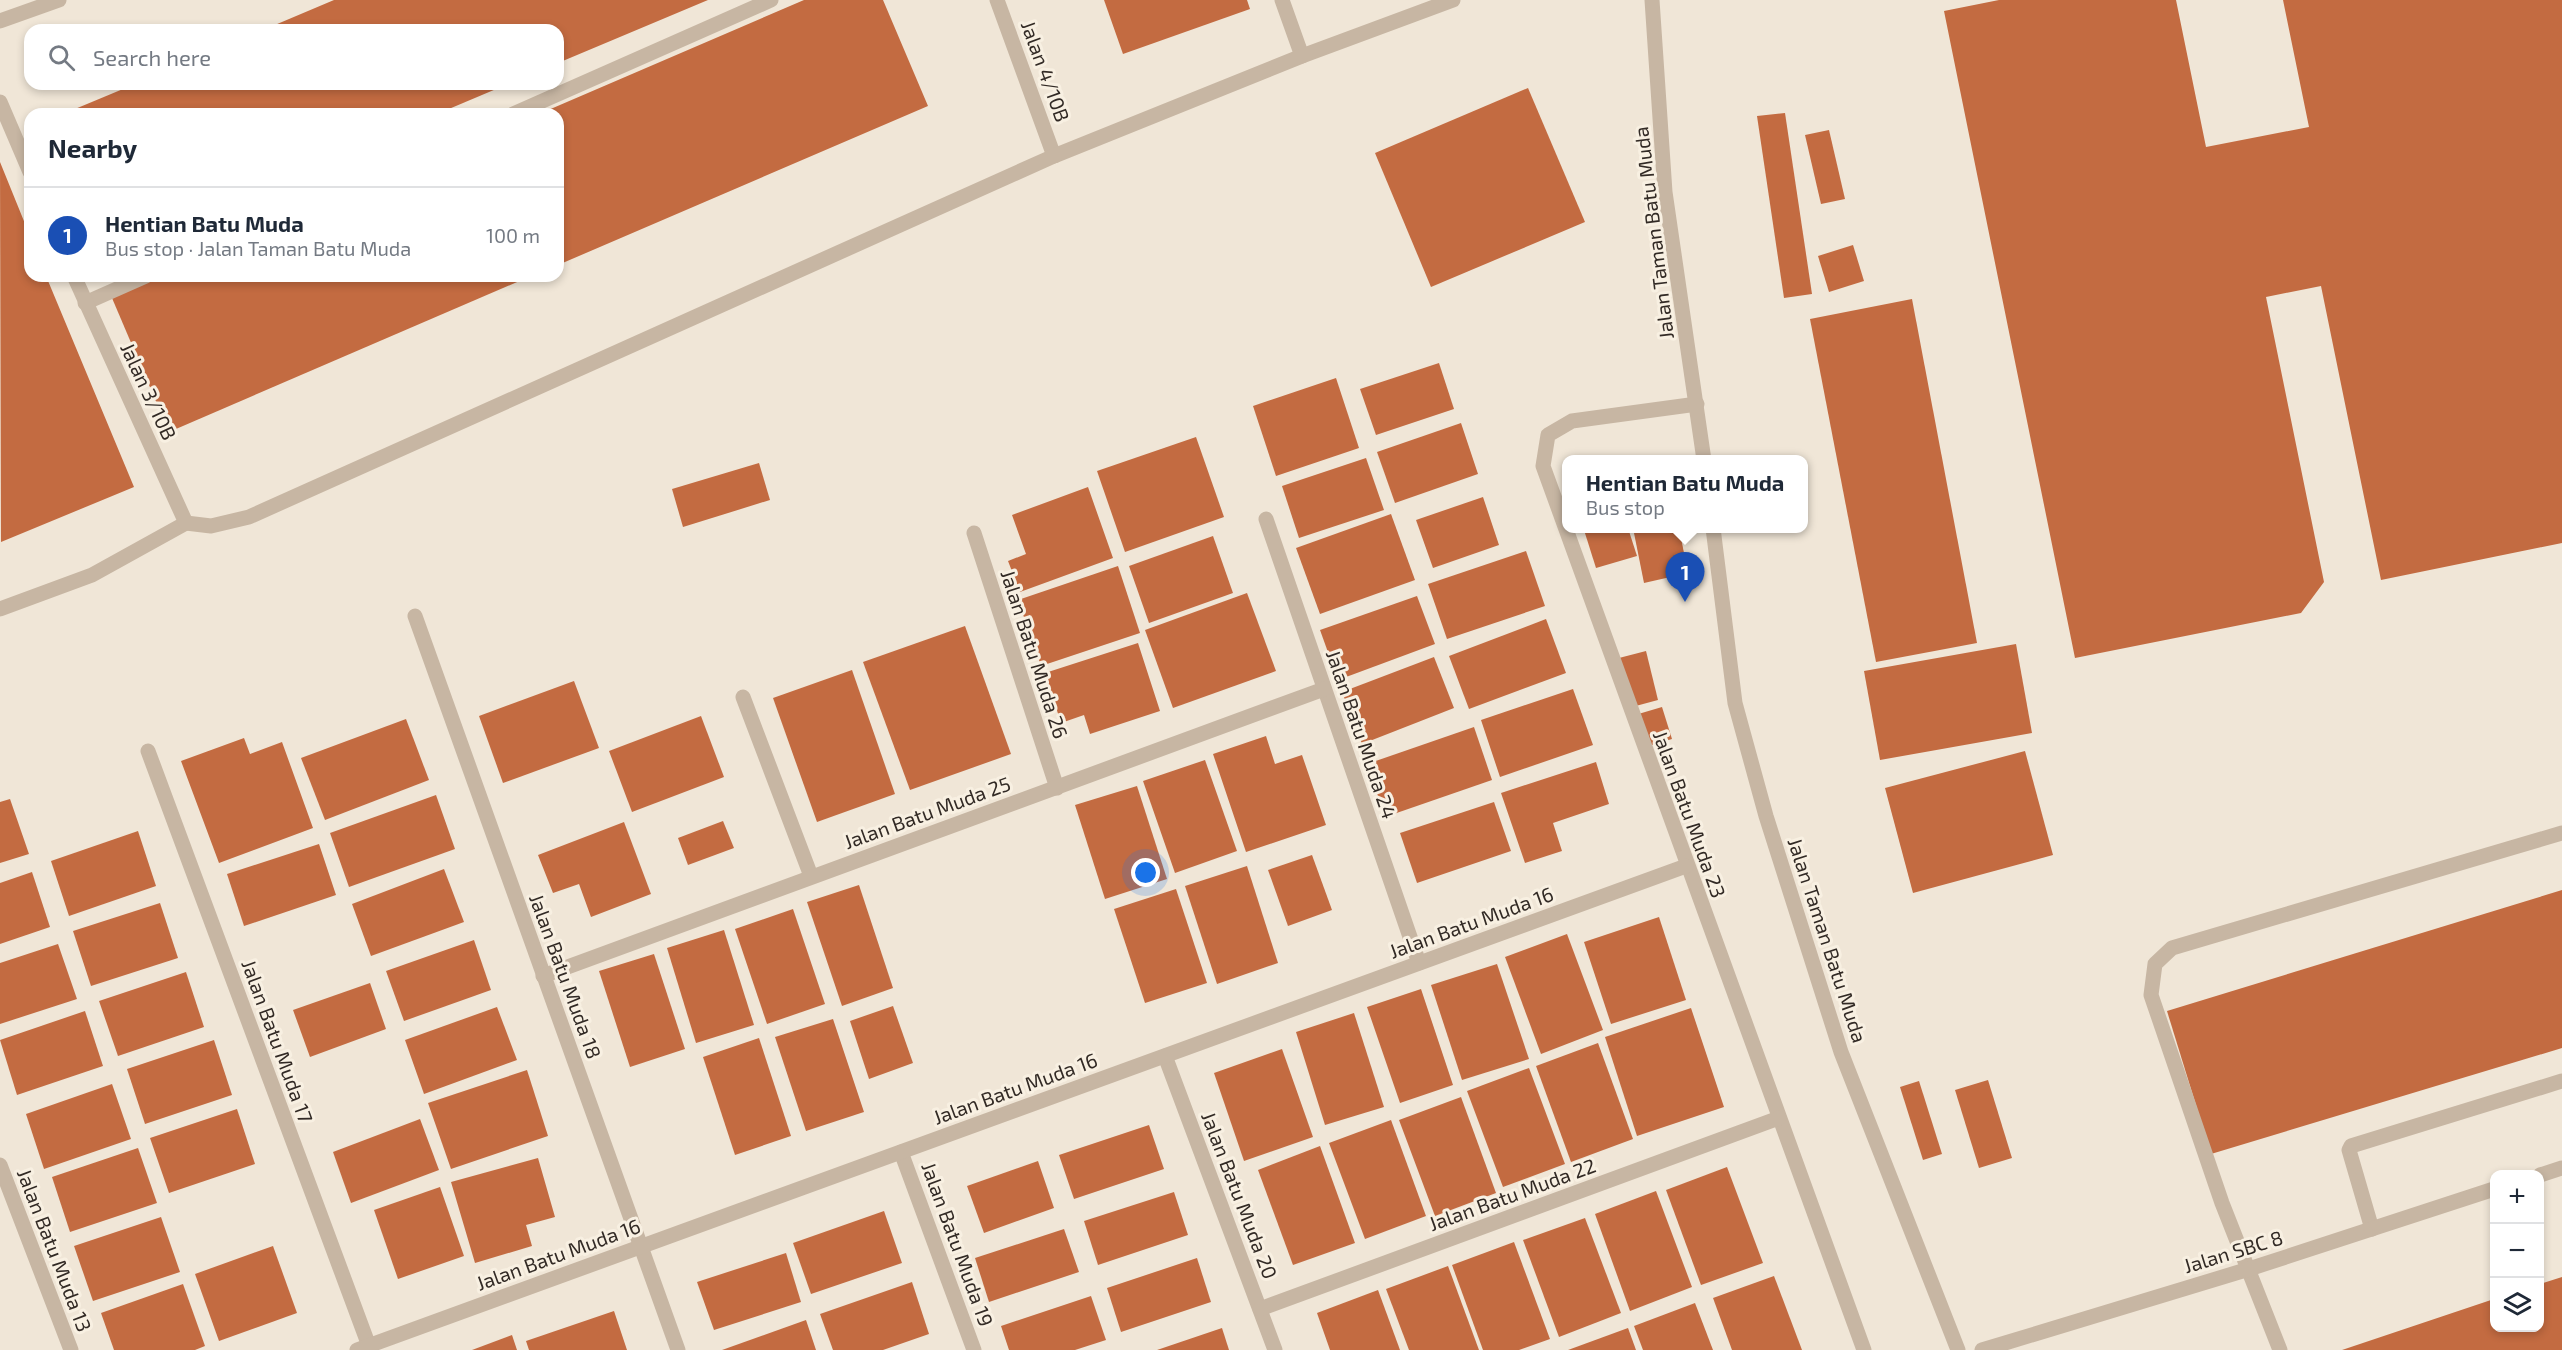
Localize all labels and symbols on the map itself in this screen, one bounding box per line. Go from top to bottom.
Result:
street label: Jalan 4/10B [1017,17,1075,125]
street label: Jalan Taman Batu Muda [1628,125,1678,341]
street label: Jalan 3/10B [116,338,182,444]
pin: 1 [1666,552,1704,602]
street label: Jalan Batu Muda 26 [996,567,1074,741]
street label: Jalan Batu Muda 24 [1322,646,1402,822]
street label: Jalan Batu Muda 23 [1649,727,1731,901]
street label: Jalan Batu Muda 25 [840,771,1014,853]
street label: Jalan Taman Batu Muda [1784,835,1872,1045]
your location [1131,858,1160,887]
street label: Jalan Batu Muda 16 [1386,881,1556,963]
street label: Jalan Batu Muda 18 [525,890,607,1062]
street label: Jalan Batu Muda 17 [237,956,319,1126]
street label: Jalan Batu Muda 16 [930,1047,1100,1129]
street label: Jalan Batu Muda 20 [1197,1108,1283,1282]
street label: Jalan Batu Muda 22 [1425,1153,1599,1235]
street label: Jalan Batu Muda 19 [917,1159,999,1329]
street label: Jalan Batu Muda 13 [13,1165,97,1335]
street label: Jalan Batu Muda 16 [473,1213,643,1295]
street label: Jalan SBC 8 [2181,1225,2285,1277]

